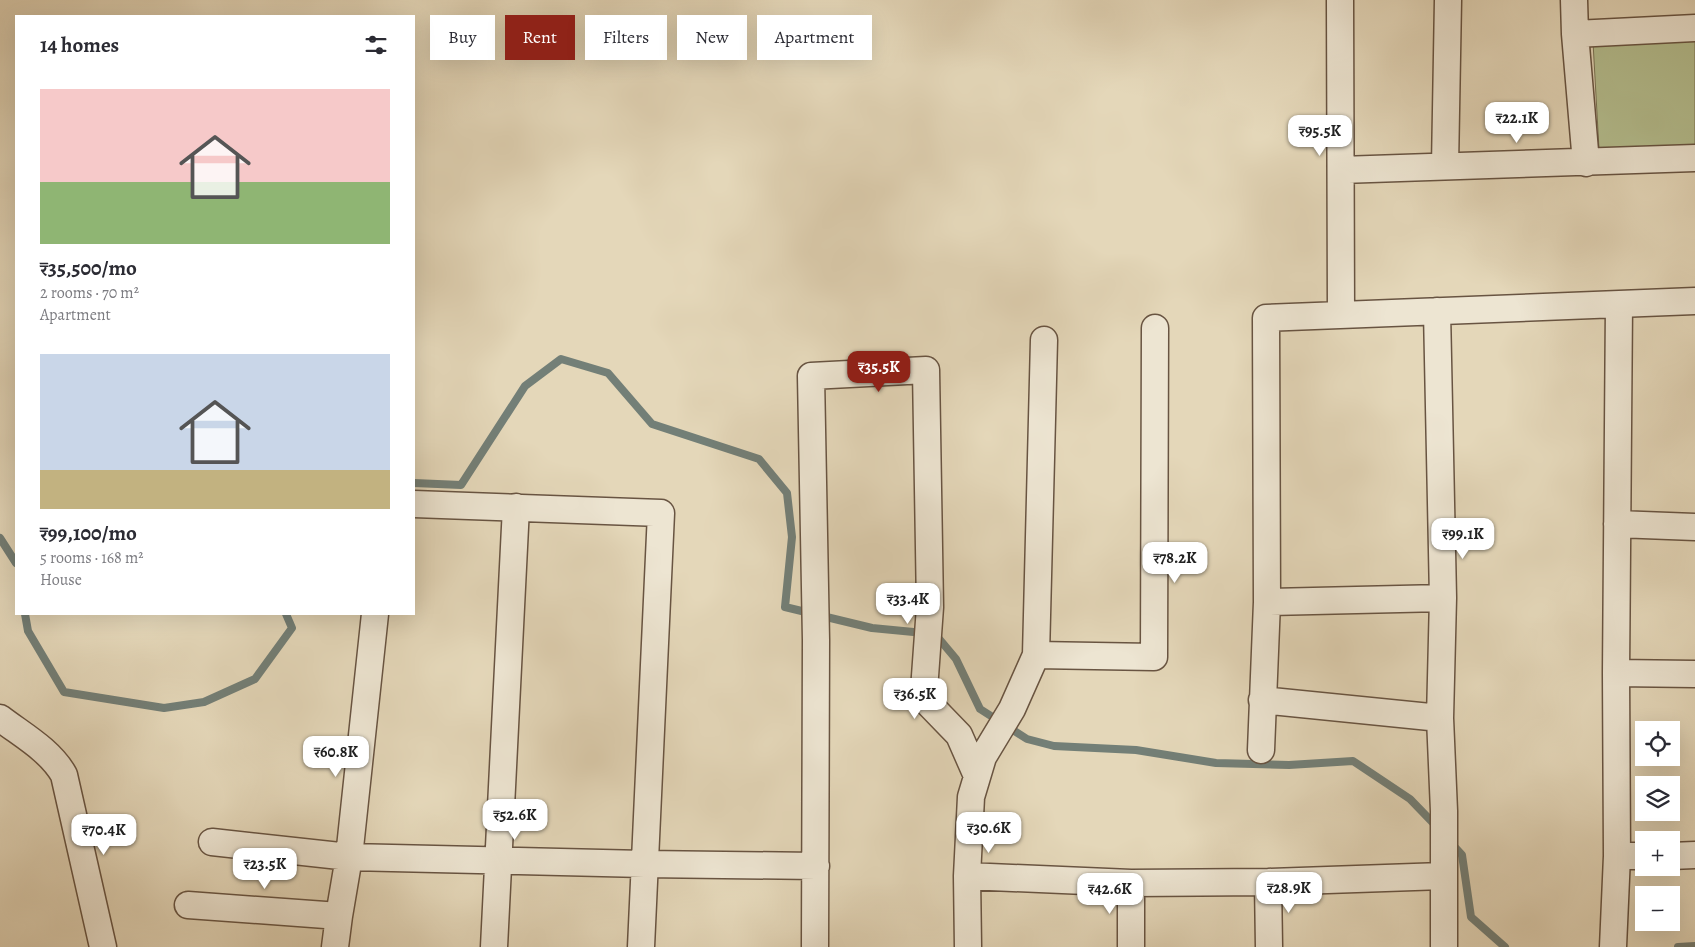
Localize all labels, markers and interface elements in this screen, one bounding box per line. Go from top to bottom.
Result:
chip: Buy [430,15,495,60]
chip: Rent [505,15,575,60]
chip: Filters [585,15,667,60]
chip: New [677,15,747,60]
chip: Apartment [757,15,872,60]
text: 14 homes [40,31,119,59]
icon: filters [362,31,390,59]
pin: ₹22.1K [1476,102,1558,144]
text: ₹22.1K [1496,107,1538,129]
pin: ₹95.5K [1279,114,1361,157]
text: ₹95.5K [1299,120,1341,142]
icon: home [170,122,260,212]
text: ₹35,500/mo [40,254,137,282]
text: 2 rooms · 70 m² [40,282,139,304]
text: Apartment [40,304,111,326]
pin: ₹35.5K [838,350,920,393]
text: ₹35.5K [858,356,900,378]
icon: home [170,387,260,477]
pin: ₹99.1K [1422,518,1504,560]
text: ₹99,100/mo [40,519,137,547]
text: ₹99.1K [1442,523,1484,545]
pin: ₹78.2K [1134,542,1216,584]
text: 5 rooms · 168 m² [40,547,144,569]
text: ₹78.2K [1153,547,1197,569]
text: House [40,569,82,591]
pin: ₹33.4K [867,582,949,625]
text: ₹33.4K [887,588,929,610]
pin: ₹36.5K [874,678,956,720]
text: ₹36.5K [894,683,936,705]
map controls [1635,721,1680,931]
button: locate [1635,721,1680,766]
pin: ₹60.8K [295,736,377,778]
text: ₹60.8K [314,741,358,763]
button: layers [1635,776,1680,821]
pin: ₹52.6K [474,798,556,841]
text: ₹52.6K [494,804,536,826]
pin: ₹30.6K [948,812,1030,854]
pin: ₹70.4K [63,814,145,856]
text: ₹30.6K [967,817,1011,839]
text: ₹70.4K [82,819,126,841]
button: + [1635,831,1680,876]
pin: ₹23.5K [224,848,306,890]
text: ₹23.5K [244,853,286,875]
pin: ₹42.6K [1069,872,1151,915]
pin: ₹28.9K [1248,872,1330,914]
text: ₹28.9K [1267,877,1311,899]
text: ₹42.6K [1088,878,1132,900]
button: − [1635,886,1680,931]

